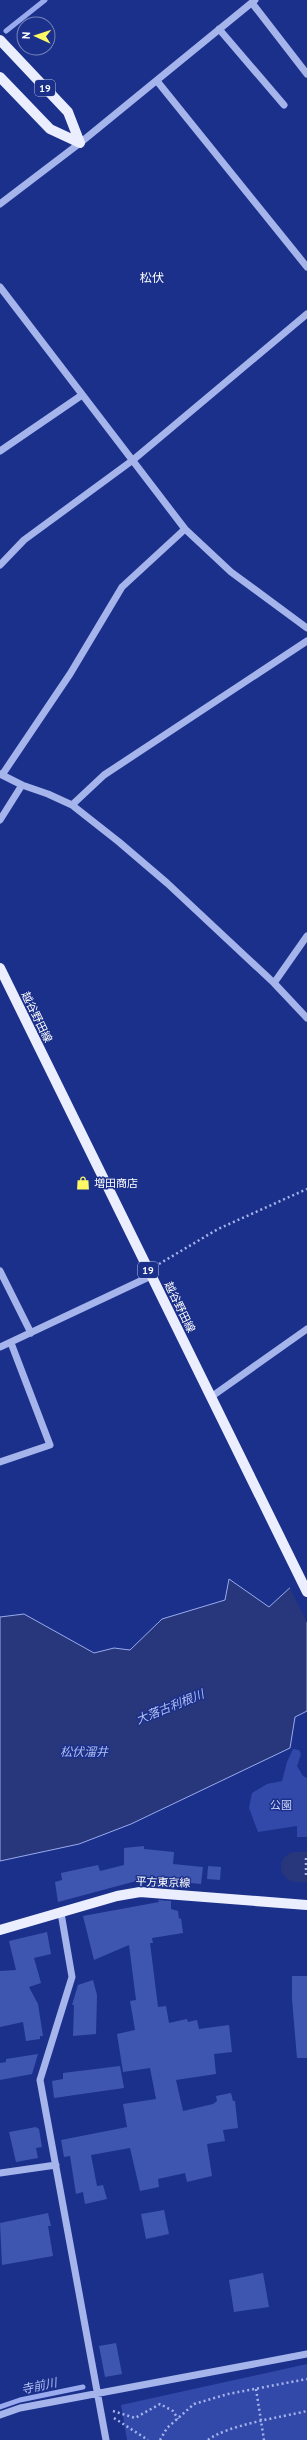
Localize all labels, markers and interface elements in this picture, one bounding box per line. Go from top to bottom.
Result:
north arrow [16,16,56,56]
text: N [19,31,33,39]
road number: 19 [35,80,55,96]
district label: 松伏 [140,270,164,285]
street label: 越谷野田線 [19,989,55,1045]
shop icon: 増田商店 [75,1175,91,1191]
place label: 増田商店 [94,1176,138,1190]
road number: 19 [138,1262,158,1278]
street label: 越谷野田線 [162,1279,198,1335]
water label: 大落古利根川 [134,1685,208,1727]
water label: 松伏溜井 [60,1744,109,1759]
park label: 公園 [270,1798,292,1812]
street label: 平方東京線 [135,1874,191,1890]
water label: 寺前川 [20,2374,60,2397]

